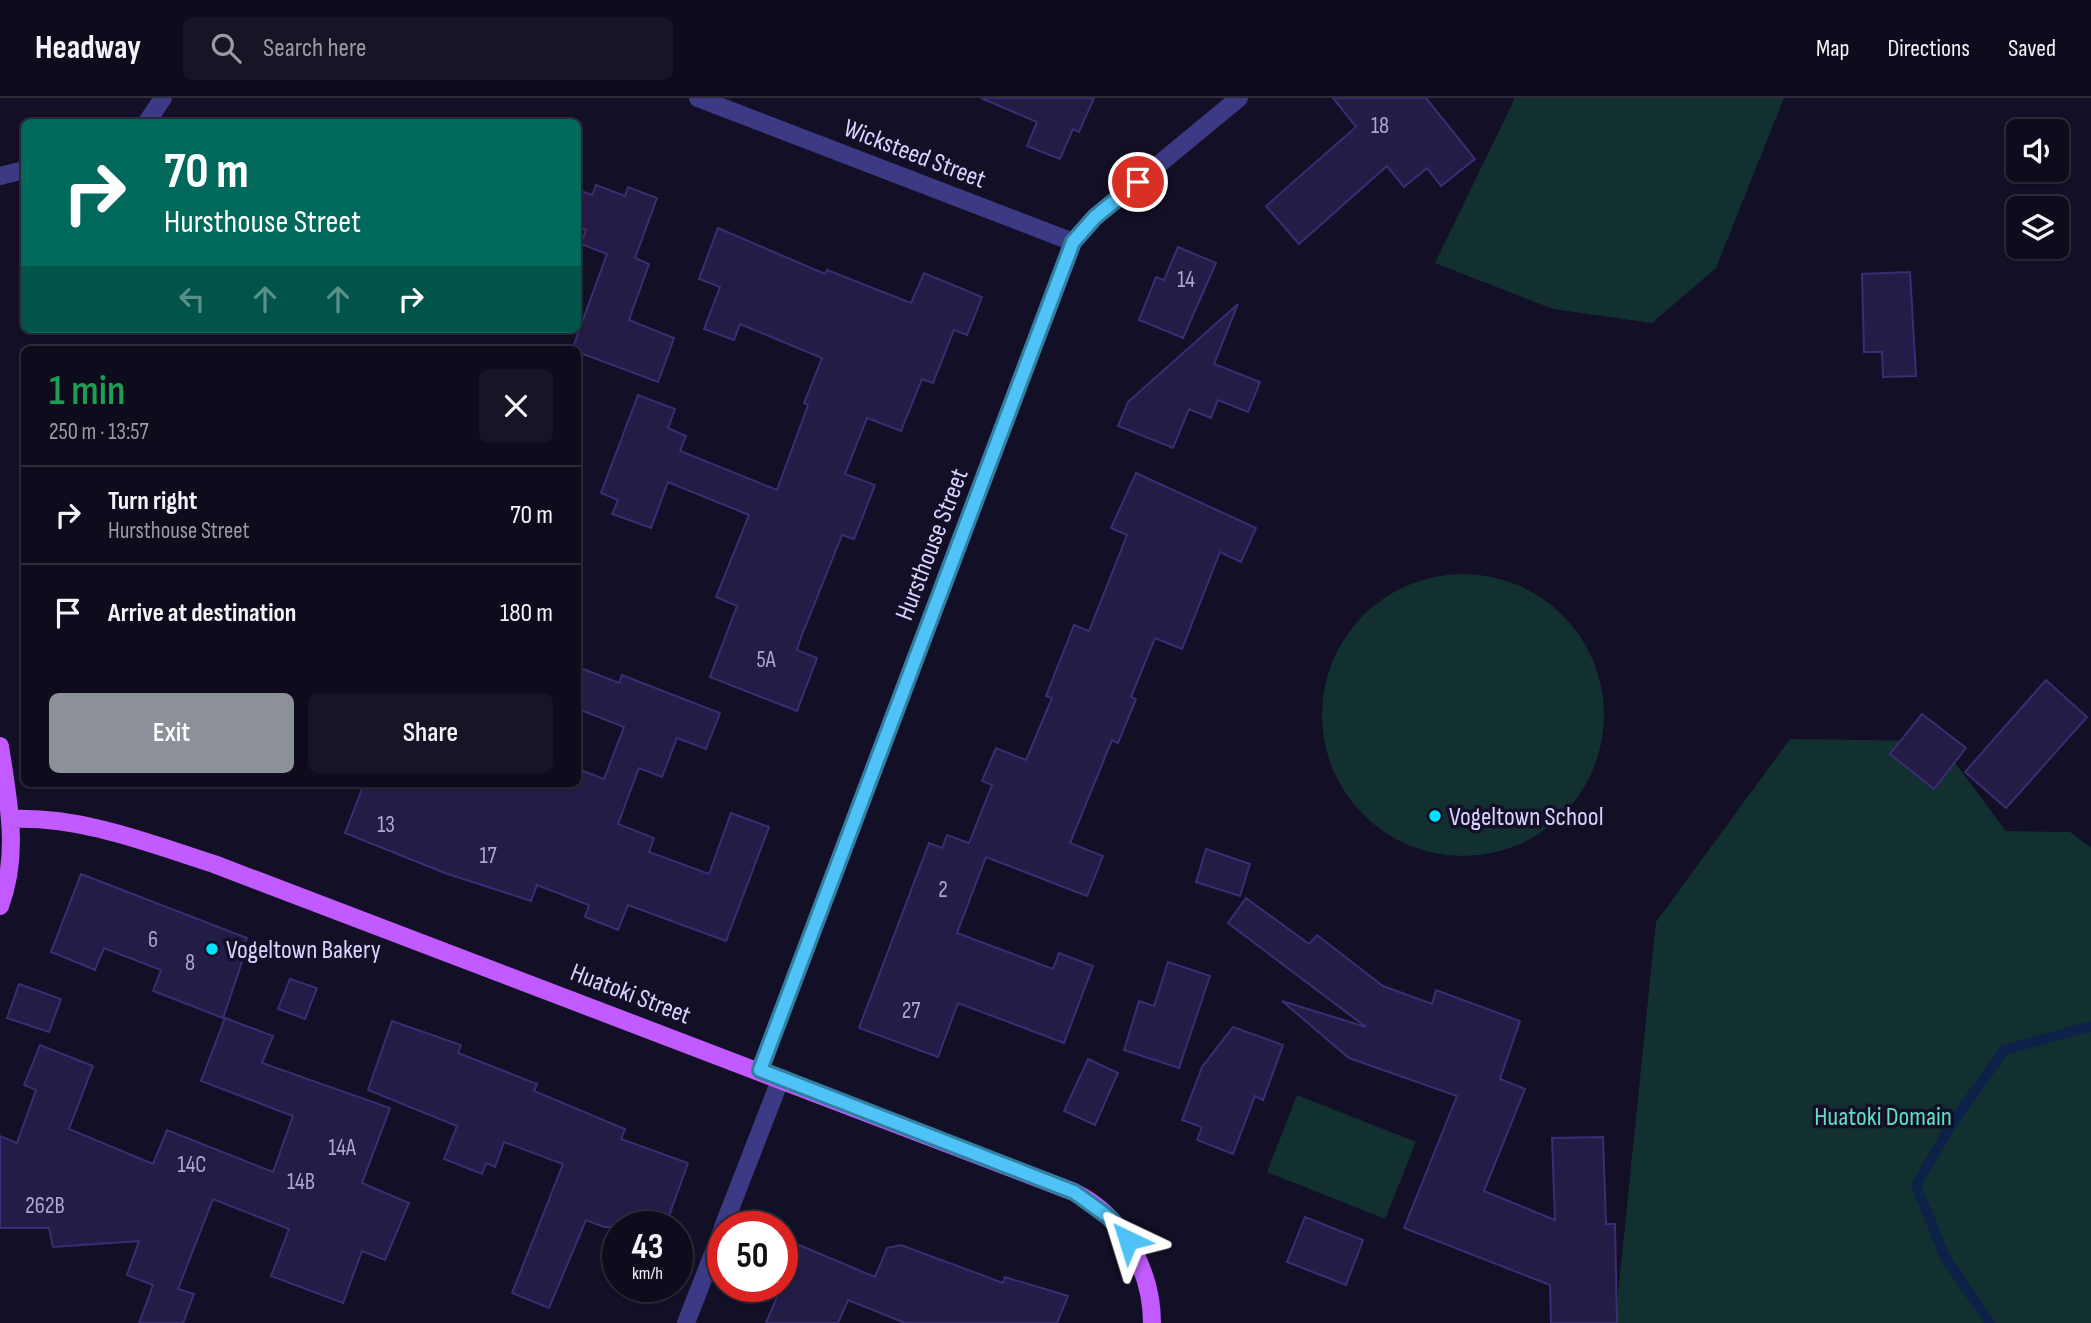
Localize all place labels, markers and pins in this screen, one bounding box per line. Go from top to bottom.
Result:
pin [1108,152,1168,212]
place label: Vogeltown School [1449,802,1604,833]
marker: Vogeltown School [1427,808,1443,824]
place label: Vogeltown Bakery [226,935,381,966]
marker: Vogeltown Bakery [204,941,220,957]

